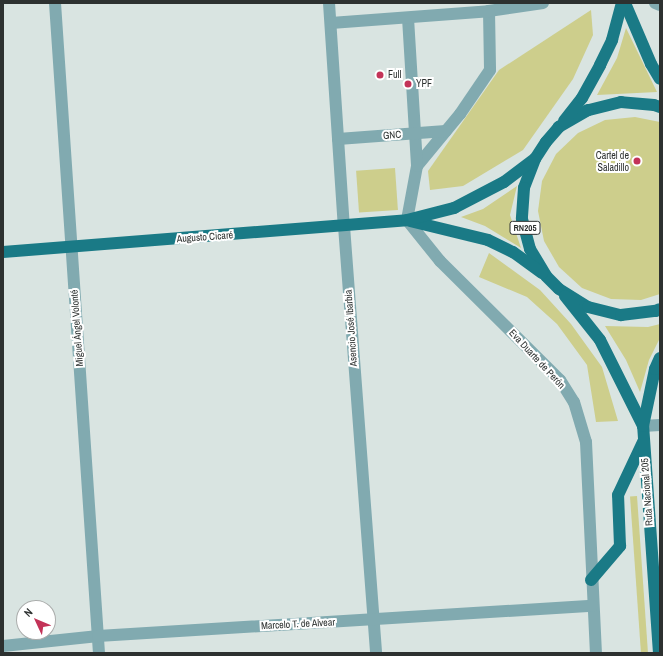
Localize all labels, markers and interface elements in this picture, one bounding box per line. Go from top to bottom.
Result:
place label: Full [388,69,401,81]
marker: Full [375,70,385,80]
place label: YPF [416,78,432,90]
marker: YPF [403,79,413,89]
street label: GNC [382,128,402,142]
place label: Cartel de Saladillo [596,149,629,172]
marker: Cartel de Saladillo [632,156,642,166]
road number: RN205 [509,221,541,235]
street label: Augusto Cicaré [176,229,234,245]
street label: Miguel Ángel Volonté [68,289,86,367]
street label: Asencio José Ibarbia [342,289,360,367]
street label: Eva Duarte de Perón [506,327,568,391]
street label: Ruta Nacional 205 [639,458,655,526]
north arrow [16,600,56,640]
text: N [21,605,35,620]
street label: Marcelo T. de Alvear [260,616,336,632]

